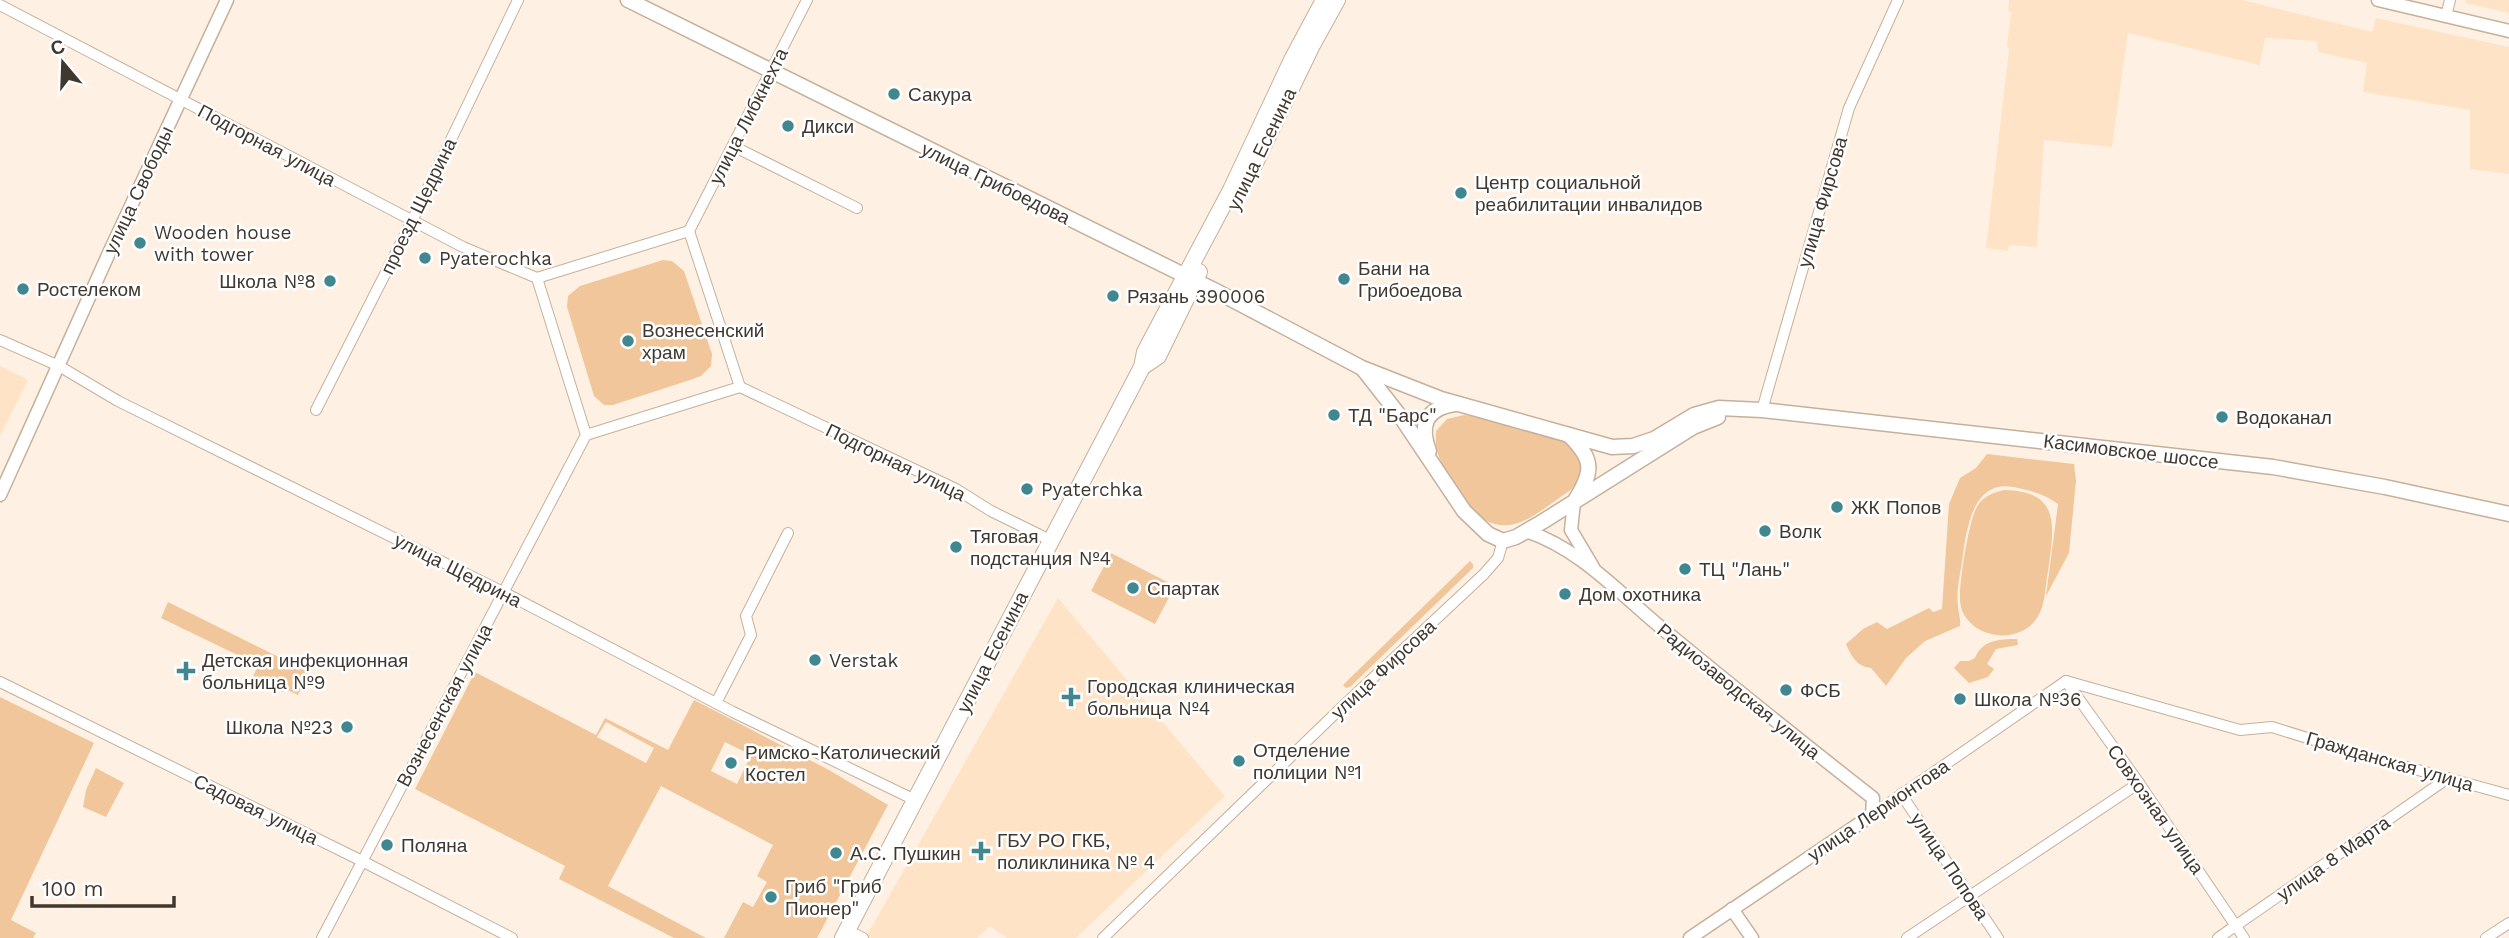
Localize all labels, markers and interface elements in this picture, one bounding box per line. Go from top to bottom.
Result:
north arrow [28,28,98,98]
text: С [47,34,68,61]
street label: улица Либкнехта [704,44,793,188]
place label: Сакура [908,83,972,106]
street label: улица Есенина [1222,84,1301,214]
marker: Сакура [886,86,902,102]
street label: Подгорная улица [194,99,340,192]
place label: Дикси [802,115,854,138]
marker: Дикси [780,118,796,134]
street label: улица Свободы [99,123,178,258]
street label: проезд Щедрина [376,134,462,278]
street label: улица Фирсова [1793,134,1852,270]
street label: улица Грибоедова [918,137,1074,230]
place label: Центр социальной реабилитации инвалидов [1475,171,1703,216]
marker: Центр социальной реабилитации инвалидов [1453,185,1469,201]
place label: Wooden house with tower [154,221,291,266]
marker: Wooden house with tower [132,235,148,251]
place label: Pyaterochka [439,247,552,270]
marker: Pyaterochka [417,250,433,266]
place label: Бани на Грибоедова [1358,257,1463,302]
place label: Школа №8 [219,270,316,293]
marker: Бани на Грибоедова [1336,271,1352,287]
marker: Школа №8 [322,273,338,289]
place label: Ростелеком [37,278,141,301]
marker: Ростелеком [15,281,31,297]
place label: Рязань 390006 [1127,285,1265,308]
marker: Рязань 390006 [1105,288,1121,304]
place label: Вознесенский храм [642,319,764,364]
marker: Вознесенский храм [620,333,636,349]
place label: ТД "Барс" [1348,404,1437,427]
place label: Водоканал [2236,406,2332,429]
marker: ТД "Барс" [1326,407,1342,423]
marker: Водоканал [2214,409,2230,425]
street label: Подгорная улица [822,419,970,506]
street label: Касимовское шоссе [2042,429,2220,474]
place label: Pyaterchka [1041,478,1143,501]
marker: Pyaterchka [1019,481,1035,497]
place label: ЖК Попов [1851,496,1941,519]
marker: ЖК Попов [1829,499,1845,515]
place label: Волк [1779,520,1822,543]
marker: Волк [1757,523,1773,539]
place label: Тяговая подстанция №4 [970,525,1111,570]
street label: улица Щедрина [390,528,526,613]
marker: Тяговая подстанция №4 [948,539,964,555]
place label: ТЦ "Лань" [1699,558,1790,581]
marker: ТЦ "Лань" [1677,561,1693,577]
place label: Спартак [1147,577,1220,600]
marker: Спартак [1125,580,1141,596]
place label: Дом охотника [1579,583,1702,606]
marker: Дом охотника [1557,586,1573,602]
street label: улица Есенина [952,587,1033,717]
street label: улица Фирсова [1326,615,1441,724]
street label: Вознесенская улица [392,619,497,791]
street label: Радиозаводская улица [1653,619,1825,764]
place label: Детская инфекционная больница №9 [202,649,408,694]
place label: Verstak [829,649,898,672]
marker: Verstak [807,652,823,668]
marker: Детская инфекционная больница №9 [176,661,196,681]
place label: Городская клиническая больница №4 [1087,675,1295,720]
place label: ФСБ [1800,679,1841,702]
marker: ФСБ [1778,682,1794,698]
marker: Городская клиническая больница №4 [1061,687,1081,707]
place label: Школа №36 [1974,688,2082,711]
marker: Школа №36 [1952,691,1968,707]
place label: Школа №23 [226,716,333,739]
marker: Школа №23 [339,719,355,735]
street label: Гражданская улица [2304,727,2477,796]
place label: Отделение полиции №1 [1253,739,1362,784]
street label: Совхозная улица [2102,740,2209,879]
place label: Римско-Католический Костел [745,741,941,786]
marker: Отделение полиции №1 [1231,753,1247,769]
street label: улица Лермонтова [1803,754,1954,866]
marker: Римско-Католический Костел [723,755,739,771]
street label: Садовая улица [190,769,322,850]
street label: улица Попова [1905,808,1994,925]
street label: улица 8 Марта [2272,811,2395,906]
place label: ГБУ РО ГКБ, поликлиника № 4 [997,829,1155,874]
place label: Поляна [401,834,468,857]
marker: Поляна [379,837,395,853]
marker: ГБУ РО ГКБ, поликлиника № 4 [971,841,991,861]
place label: А.С. Пушкин [850,842,961,865]
marker: А.С. Пушкин [828,845,844,861]
scale bar [32,864,173,908]
place label: Гриб "Гриб Пионер" [785,875,882,920]
text: 100 m [42,876,104,901]
marker: Гриб "Гриб Пионер" [763,889,779,905]

